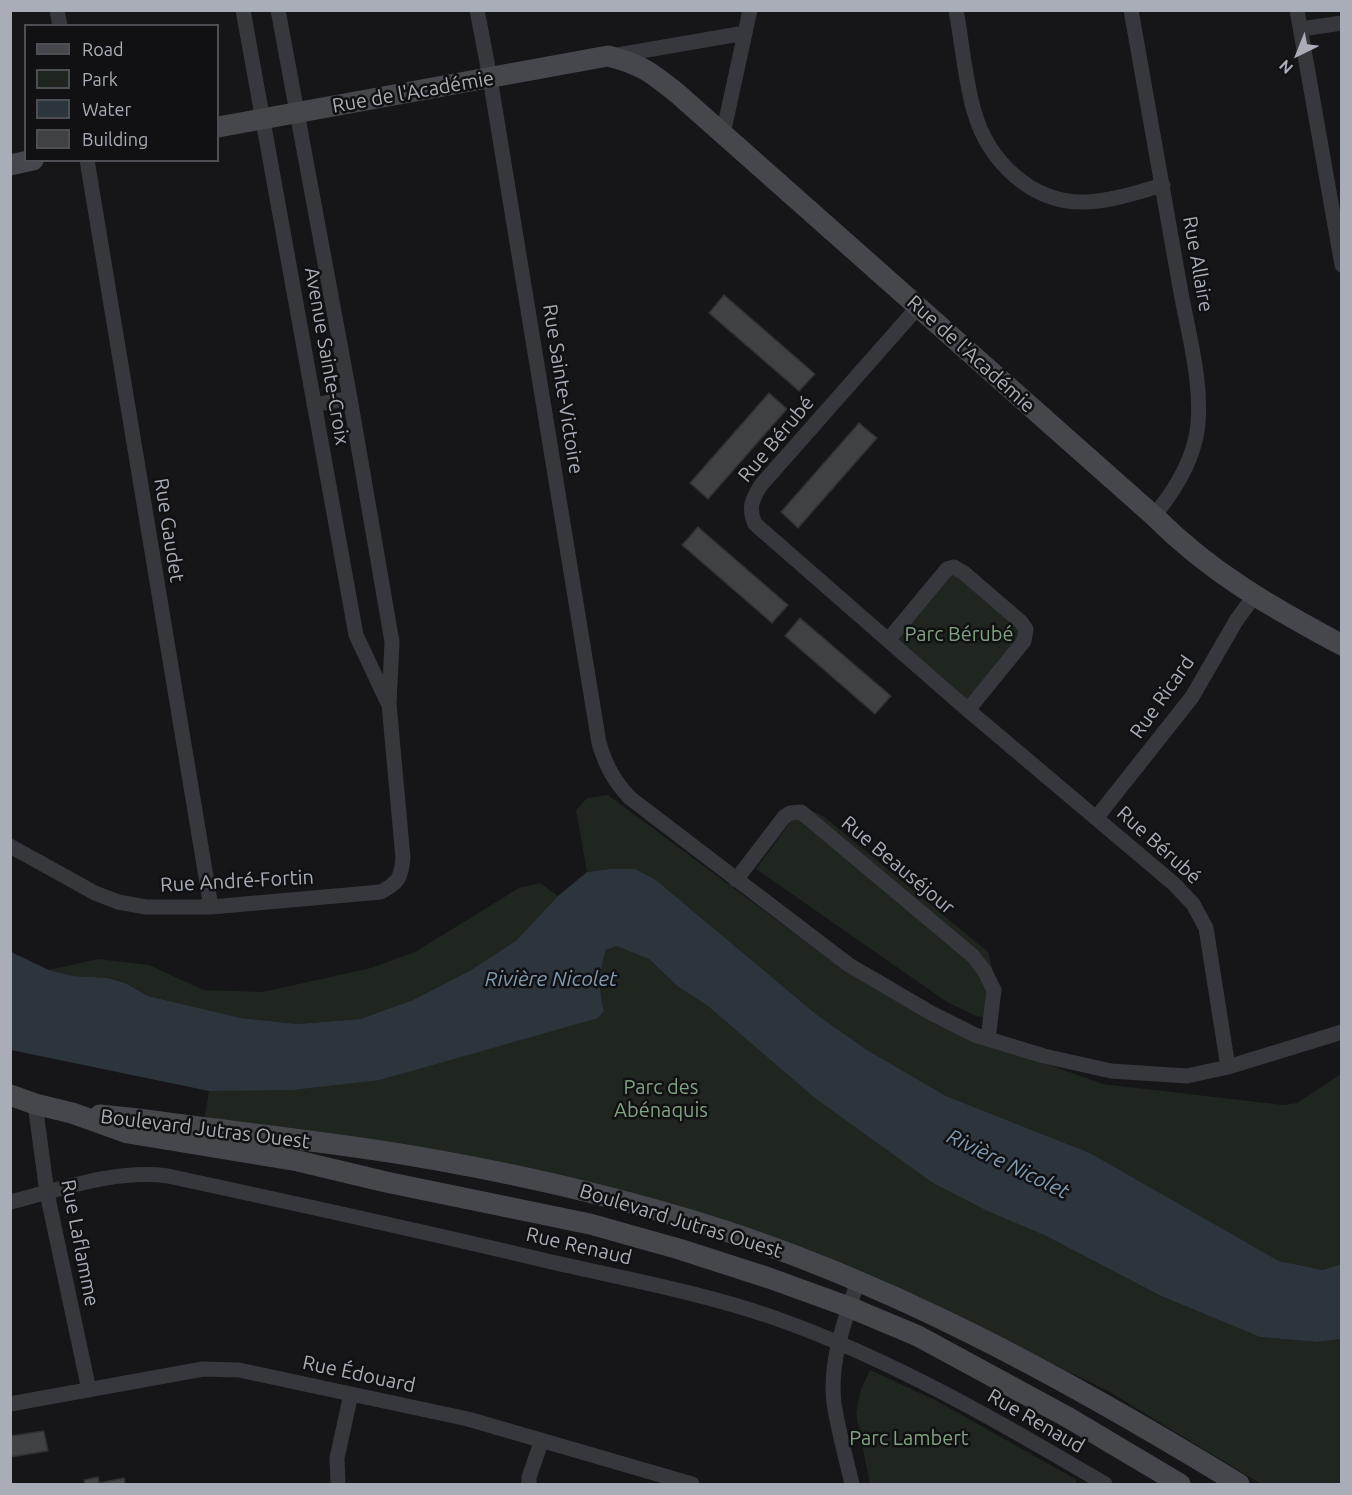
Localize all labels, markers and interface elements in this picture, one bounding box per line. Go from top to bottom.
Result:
legend [24,24,219,162]
north arrow [1268,24,1328,84]
text: Road [82,39,124,59]
text: N [1275,57,1296,78]
street label: Rue de l'Académie [330,66,496,118]
text: Park [82,69,118,89]
text: Water [82,99,131,119]
text: Building [82,129,148,149]
street label: Rue Allaire [1178,214,1218,314]
street label: Avenue Sainte-Croix [300,265,354,447]
street label: Rue de l'Académie [902,290,1040,418]
street label: Rue Sainte-Victoire [538,302,588,476]
street label: Rue Bérubé [733,391,819,487]
street label: Rue Gaudet [149,476,189,584]
park label: Parc Bérubé [905,622,1013,646]
street label: Rue Ricard [1125,651,1199,743]
street label: Rue Bérubé [1112,801,1206,889]
street label: Rue Beauséjour [837,811,959,919]
street label: Rue André-Fortin [160,865,314,897]
water label: Rivière Nicolet [485,966,617,992]
park label: Parc des Abénaquis [614,1075,708,1122]
street label: Boulevard Jutras Ouest [99,1104,311,1154]
water label: Rivière Nicolet [943,1124,1073,1204]
street label: Rue Laflamme [56,1178,104,1308]
street label: Boulevard Jutras Ouest [577,1179,785,1263]
street label: Rue Renaud [524,1222,634,1270]
street label: Rue Édouard [300,1350,418,1398]
street label: Rue Renaud [983,1384,1089,1458]
park label: Parc Lambert [849,1426,969,1450]

